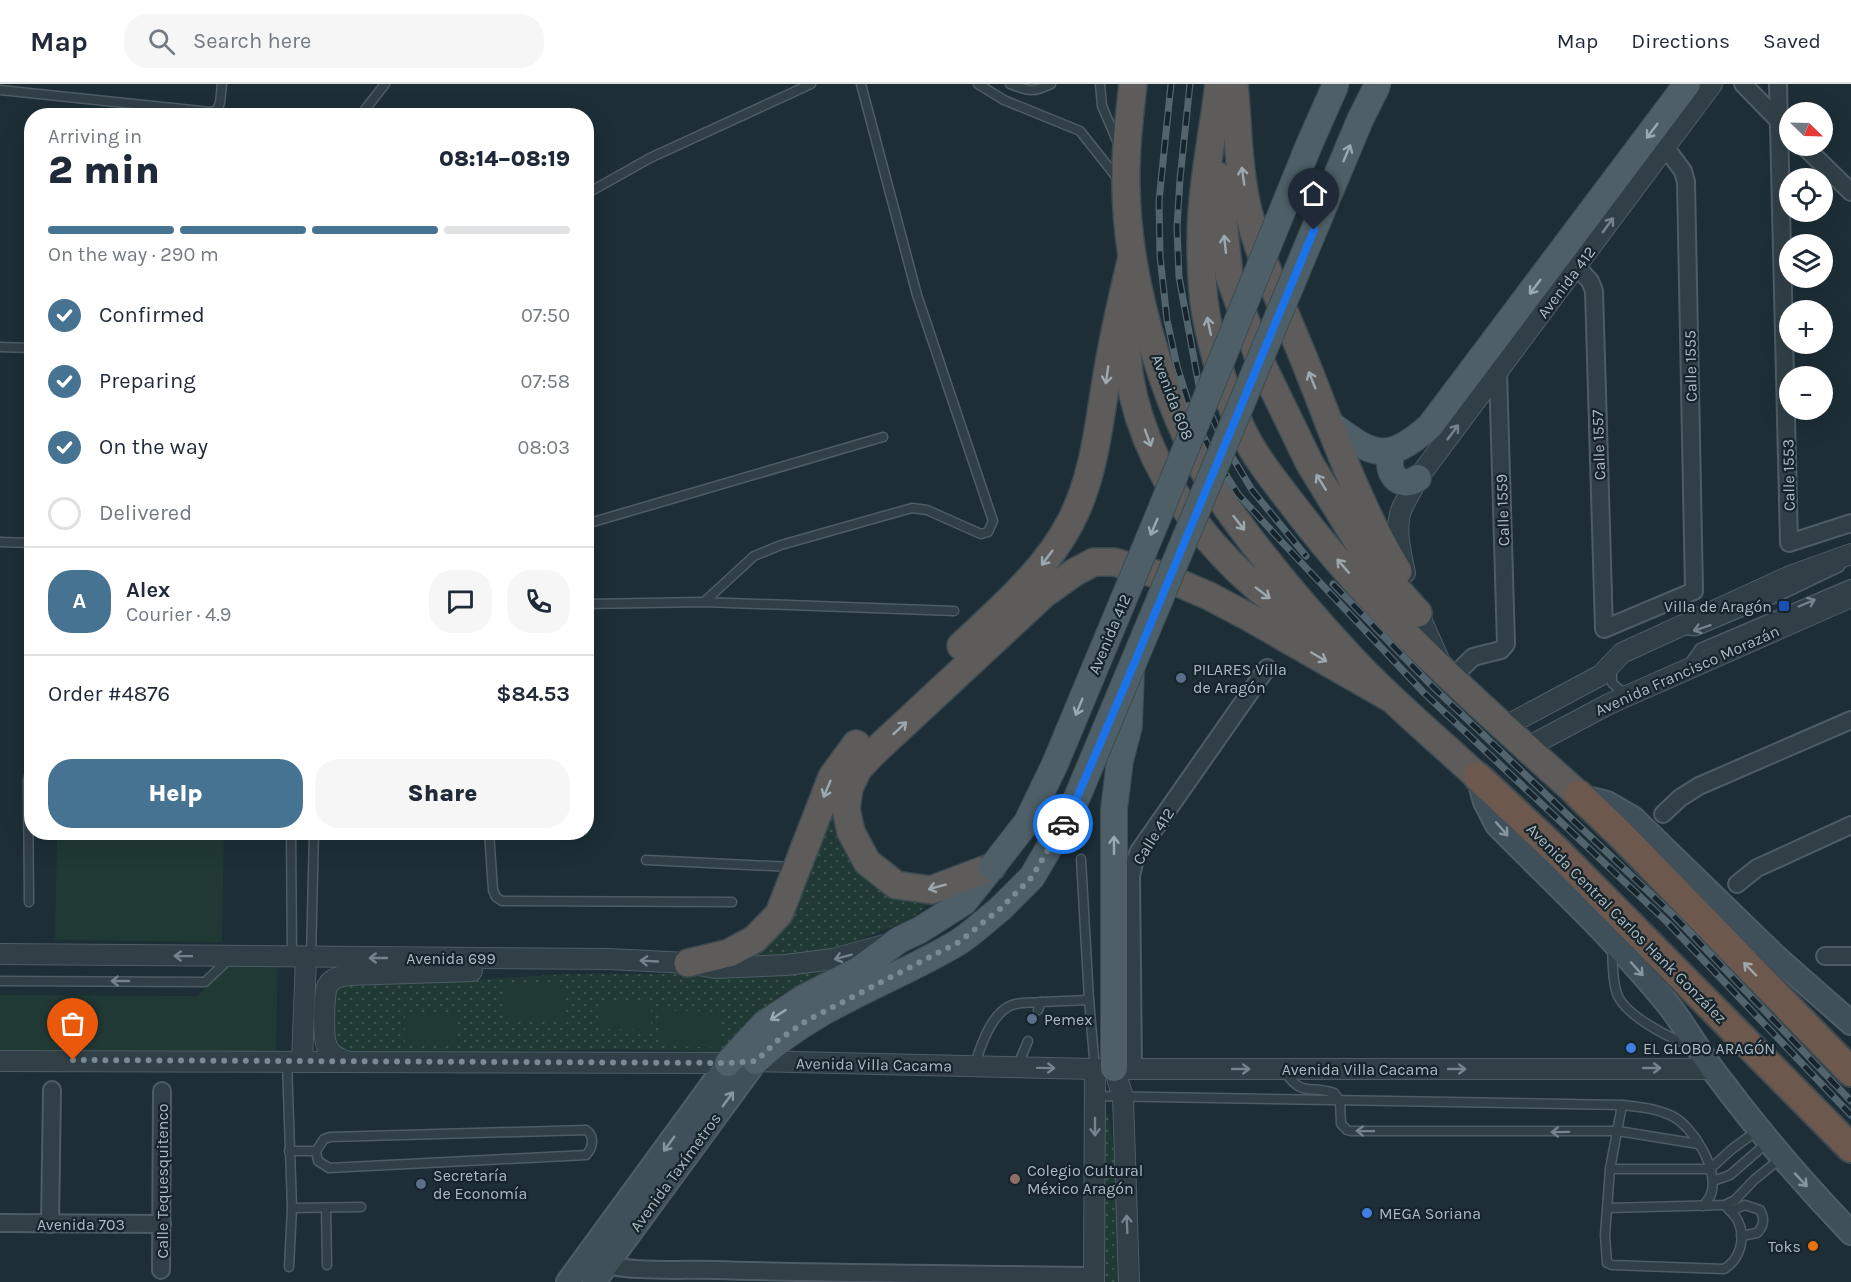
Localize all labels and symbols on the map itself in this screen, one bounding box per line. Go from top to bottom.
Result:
north arrow [1779,102,1833,156]
one-way arrow [1646,122,1658,138]
one-way arrow [1342,144,1353,162]
one-way arrow [1237,166,1248,186]
pin [1288,168,1339,230]
one-way arrow [1601,217,1614,233]
one-way arrow [1220,235,1231,255]
street label: Avenida 412 [1533,243,1600,322]
one-way arrow [1528,278,1541,294]
one-way arrow [1203,317,1215,336]
street label: Calle 1555 [1680,330,1701,402]
street label: Avenida 608 [1148,352,1198,443]
one-way arrow [1102,365,1113,385]
one-way arrow [1306,371,1317,390]
street label: Calle 1557 [1588,409,1609,481]
one-way arrow [1447,424,1459,440]
one-way arrow [1144,428,1155,447]
street label: Calle 1553 [1778,439,1799,511]
one-way arrow [1314,474,1326,491]
street label: Calle 1559 [1492,474,1513,546]
one-way arrow [1232,515,1245,531]
one-way arrow [1148,517,1159,535]
one-way arrow [1041,550,1054,566]
one-way arrow [1336,559,1350,574]
one-way arrow [1254,586,1270,599]
street label: Avenida 412 [1084,591,1135,677]
place label: Villa de Aragón [1664,597,1772,616]
one-way arrow [1797,597,1815,608]
marker: Villa de Aragón [1777,599,1791,613]
street label: Avenida Francisco Morazán [1592,621,1782,720]
one-way arrow [1692,623,1711,634]
one-way arrow [1310,651,1327,663]
place label: PILARES Villa de Aragón [1193,660,1287,697]
marker: PILARES Villa de Aragón [1174,671,1188,685]
one-way arrow [1073,697,1084,715]
one-way arrow [892,721,907,735]
one-way arrow [821,780,832,798]
courier [1033,794,1093,854]
street label: Calle 412 [1129,804,1178,868]
street label: Avenida Central Carlos Hank González [1523,819,1731,1027]
one-way arrow [1495,821,1509,836]
one-way arrow [1108,835,1120,855]
one-way arrow [928,881,947,893]
street label: Avenida 699 [406,949,496,968]
one-way arrow [174,950,194,962]
one-way arrow [834,951,853,963]
one-way arrow [369,952,389,964]
one-way arrow [639,956,659,967]
one-way arrow [1630,962,1644,977]
one-way arrow [1743,962,1757,977]
one-way arrow [110,975,130,987]
pin [47,998,98,1060]
one-way arrow [770,1009,787,1021]
place label: Pemex [1044,1010,1092,1029]
marker: Pemex [1025,1012,1039,1026]
place label: EL GLOBO ARAGÓN [1643,1039,1775,1058]
marker: EL GLOBO ARAGÓN [1624,1041,1638,1055]
street label: Avenida Villa Cacama [796,1054,952,1075]
street label: Avenida Villa Cacama [1282,1060,1438,1079]
one-way arrow [1035,1062,1055,1073]
one-way arrow [1641,1062,1661,1074]
one-way arrow [1446,1063,1466,1075]
one-way arrow [1230,1064,1250,1075]
one-way arrow [722,1092,734,1108]
street label: Calle Tequesquitenco [153,1104,172,1258]
street label: Avenida Taxímetros [626,1109,725,1235]
one-way arrow [1089,1117,1100,1137]
one-way arrow [1355,1125,1375,1137]
one-way arrow [1550,1126,1570,1138]
one-way arrow [662,1136,675,1152]
place label: Colegio Cultural México Aragón [1027,1161,1143,1198]
place label: Secretaría de Economía [433,1166,527,1203]
marker: Colegio Cultural México Aragón [1008,1172,1022,1186]
one-way arrow [1794,1172,1808,1187]
marker: Secretaría de Economía [414,1177,428,1191]
place label: MEGA Soriana [1379,1204,1481,1223]
marker: MEGA Soriana [1360,1206,1374,1220]
one-way arrow [1122,1214,1133,1234]
street label: Avenida 703 [37,1215,125,1234]
place label: Toks [1768,1237,1801,1256]
marker: Toks [1806,1239,1820,1253]

